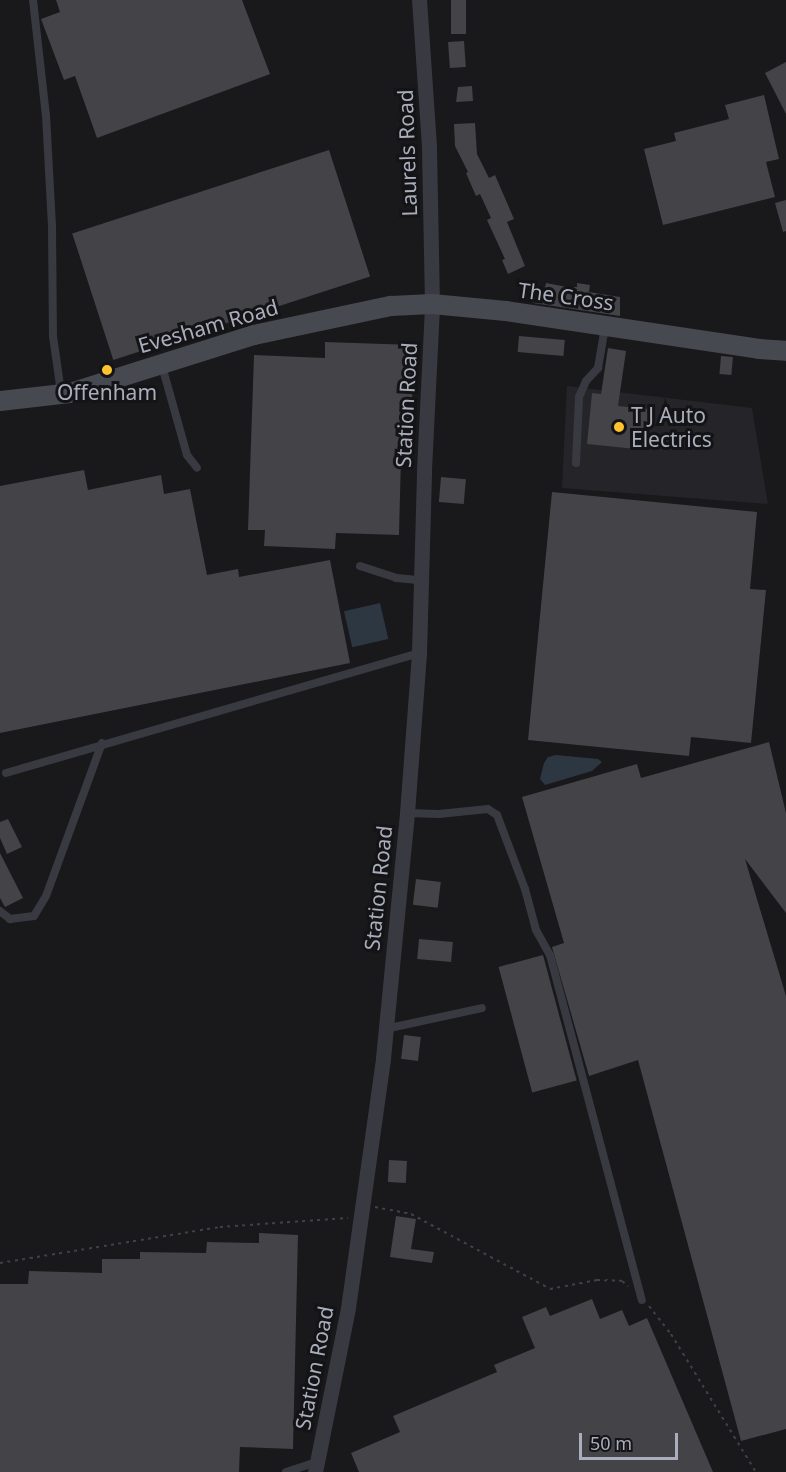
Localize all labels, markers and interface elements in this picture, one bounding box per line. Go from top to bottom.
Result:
street label: Laurels Road [392,89,422,217]
street label: The Cross [517,277,615,315]
street label: Evesham Road [135,294,281,358]
street label: Station Road [390,342,422,468]
marker: Offenham [100,363,114,377]
place label: Offenham [57,379,157,405]
place label: T J Auto Electrics [631,402,712,452]
marker: T J Auto Electrics [612,420,626,434]
street label: Station Road [359,824,397,952]
street label: Station Road [290,1304,338,1432]
scale bar [582,1421,681,1459]
text: 50 m [590,1431,632,1455]

